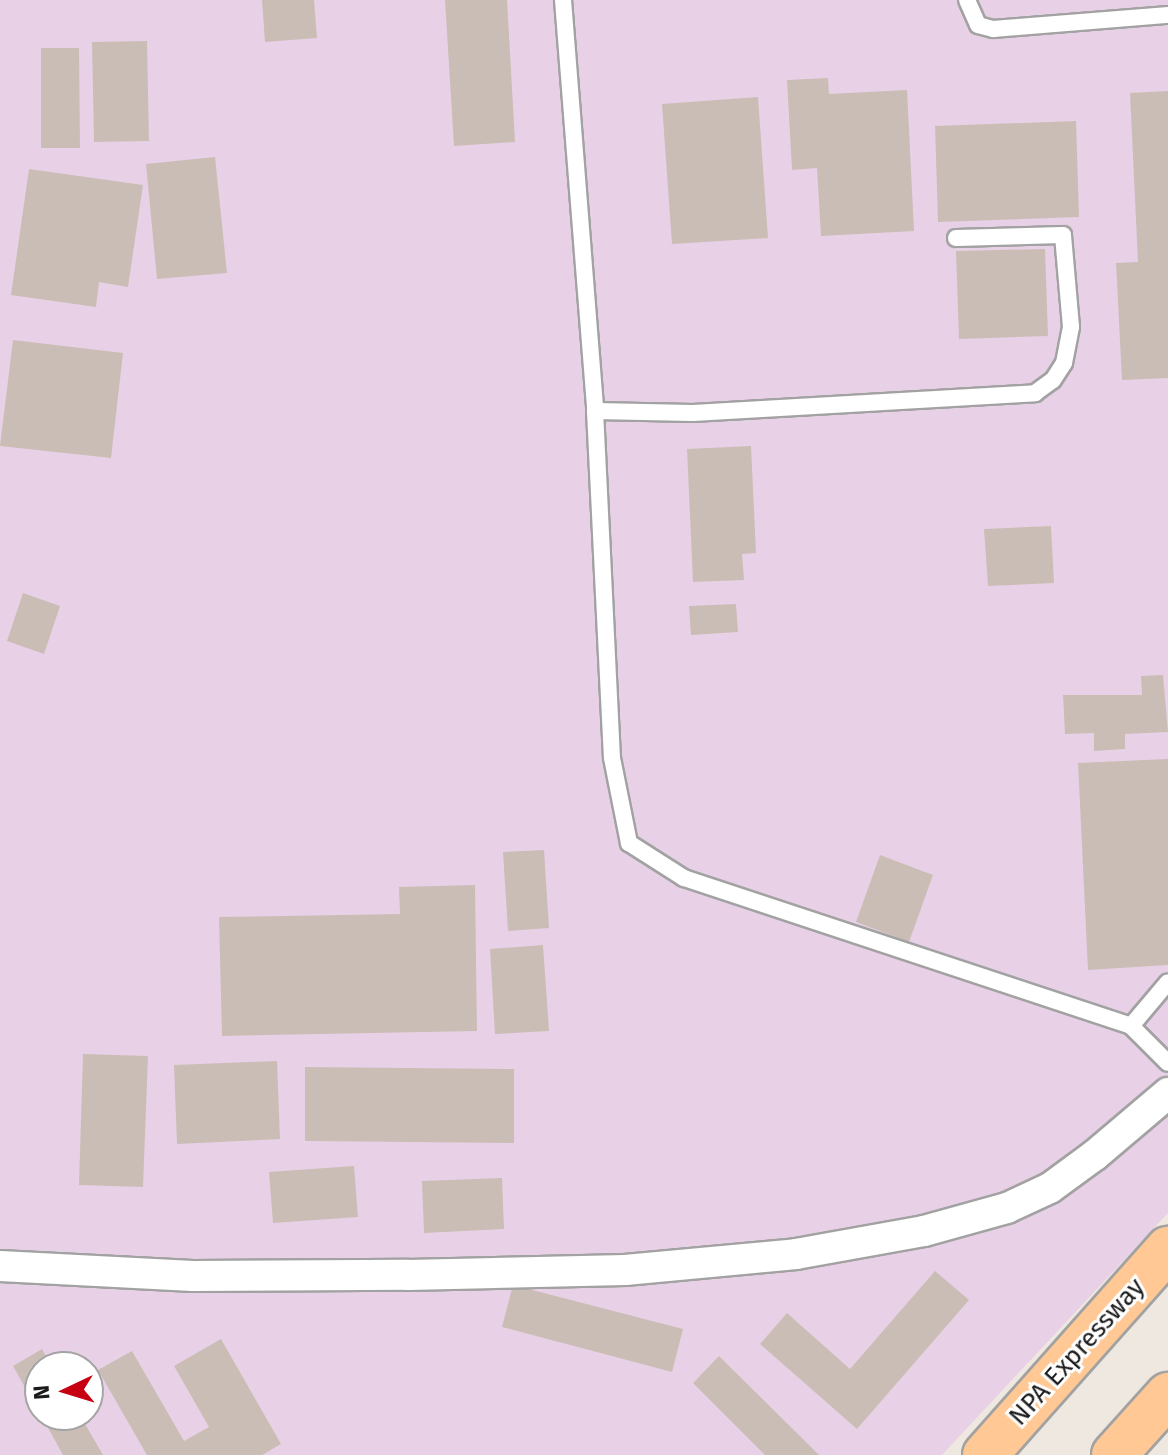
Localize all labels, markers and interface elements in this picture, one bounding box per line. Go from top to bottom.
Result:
street label: NPA Expressway [1003,1272,1151,1432]
north arrow [24,1351,104,1431]
text: N [28,1384,56,1401]

